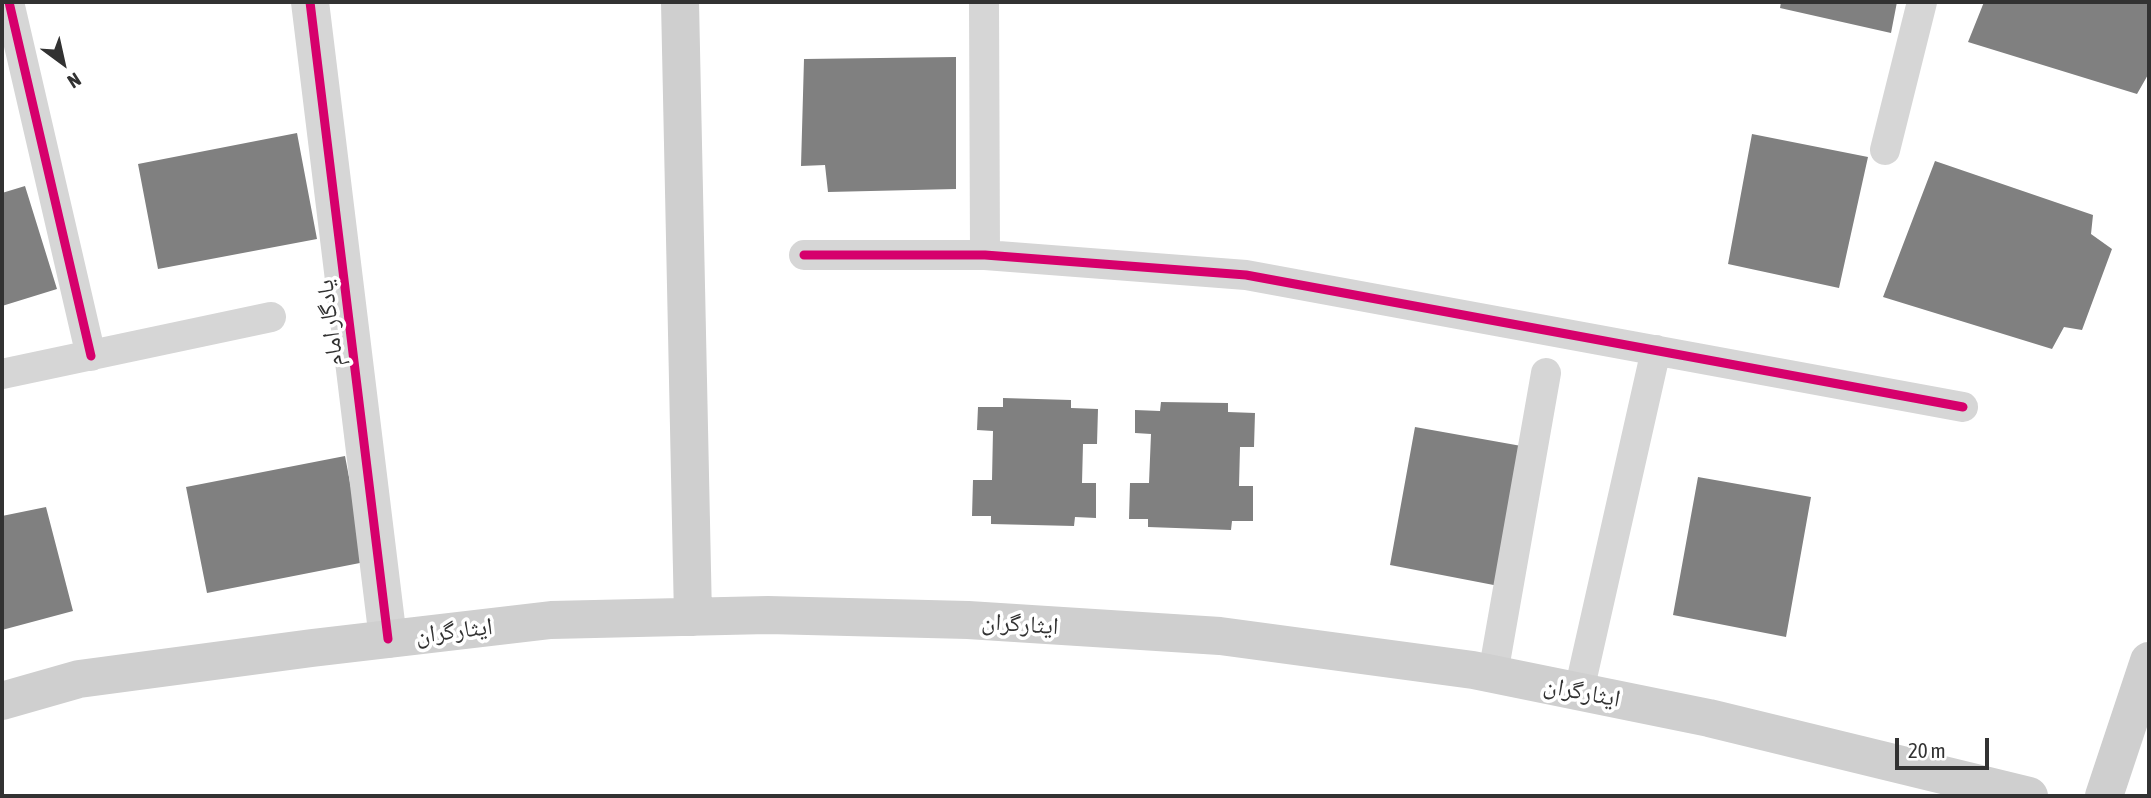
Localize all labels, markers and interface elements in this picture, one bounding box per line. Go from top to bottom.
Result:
north arrow [28,28,98,98]
text: N [64,68,85,93]
street label: یادگار امام [310,278,350,368]
street label: ایثارگران [980,607,1060,641]
street label: ایثارگران [414,612,494,650]
street label: ایثارگران [1541,670,1623,714]
scale bar [1899,724,1994,768]
text: 20 m [1908,738,1946,762]

